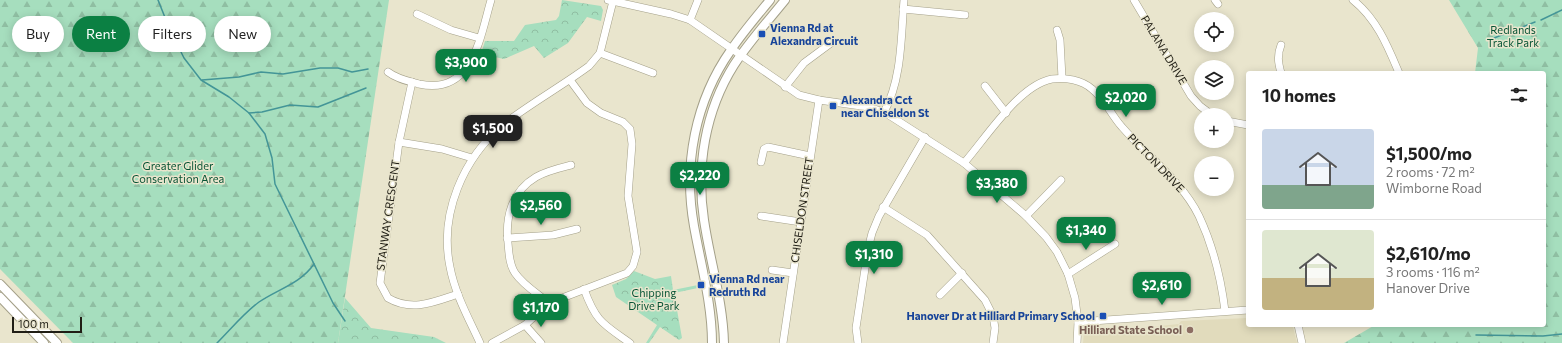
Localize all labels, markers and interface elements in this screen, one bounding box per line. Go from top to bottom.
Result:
map controls [1194,12,1234,196]
button: locate [1194,12,1234,52]
street label: PALANA DRIVE [1139,13,1190,87]
chip: Buy [12,16,64,52]
chip: Rent [72,16,130,52]
chip: Filters [138,16,206,52]
chip: New [214,16,271,52]
place label: Vienna Rd at Alexandra Circuit [770,21,858,47]
park label: Redlands Track Park [1487,23,1539,49]
marker: Vienna Rd at Alexandra Circuit [757,29,767,39]
pin: $3,900 [433,49,499,83]
text: $3,900 [444,54,488,70]
button: layers [1194,60,1234,100]
pin: $2,020 [1093,84,1159,118]
icon: filters [1508,84,1530,106]
text: 10 homes [1262,85,1336,106]
text: $2,020 [1105,89,1147,105]
place label: Alexandra Cct near Chiseldon St [841,93,929,119]
marker: Alexandra Cct near Chiseldon St [828,101,838,111]
button: + [1194,108,1234,148]
pin: $1,500 [460,115,526,149]
text: $1,500 [472,120,514,136]
street label: PICTON DRIVE [1125,131,1188,195]
text: $1,500/mo [1386,143,1472,164]
icon: home [1294,145,1342,193]
street label: CHISELDON STREET [788,156,815,264]
button: − [1194,156,1234,196]
park label: Greater Glider Conservation Area [132,159,224,185]
street label: STANWAY CRESCENT [373,159,402,271]
pin: $2,220 [667,162,733,196]
text: 2 rooms · 72 m² [1386,164,1475,180]
text: $2,220 [679,167,721,183]
pin: $3,380 [964,170,1030,204]
text: $3,380 [976,175,1018,191]
text: Wimborne Road [1386,180,1482,196]
pin: $2,560 [508,192,574,226]
text: $2,560 [520,197,562,213]
pin: $1,340 [1053,217,1119,251]
text: $1,340 [1066,222,1106,238]
pin: $1,310 [841,241,907,275]
text: $2,610/mo [1386,243,1471,264]
text: $1,310 [855,246,893,262]
icon: home [1294,246,1342,294]
text: 3 rooms · 116 m² [1386,264,1480,280]
place label: Vienna Rd near Redruth Rd [709,272,785,298]
pin: $2,610 [1129,272,1195,306]
text: $2,610 [1142,277,1182,293]
marker: Vienna Rd near Redruth Rd [696,280,706,290]
text: Hanover Drive [1386,280,1470,296]
park label: Chipping Drive Park [628,286,680,312]
pin: $1,170 [508,294,574,328]
text: $1,170 [522,299,560,315]
place label: Hanover Dr at Hilliard Primary School [906,309,1095,322]
marker: Hanover Dr at Hilliard Primary School [1098,311,1108,321]
scale bar [12,315,82,334]
text: 100 m [18,317,49,330]
place label: Hilliard State School [1079,323,1182,336]
marker: Hilliard State School [1185,325,1195,335]

